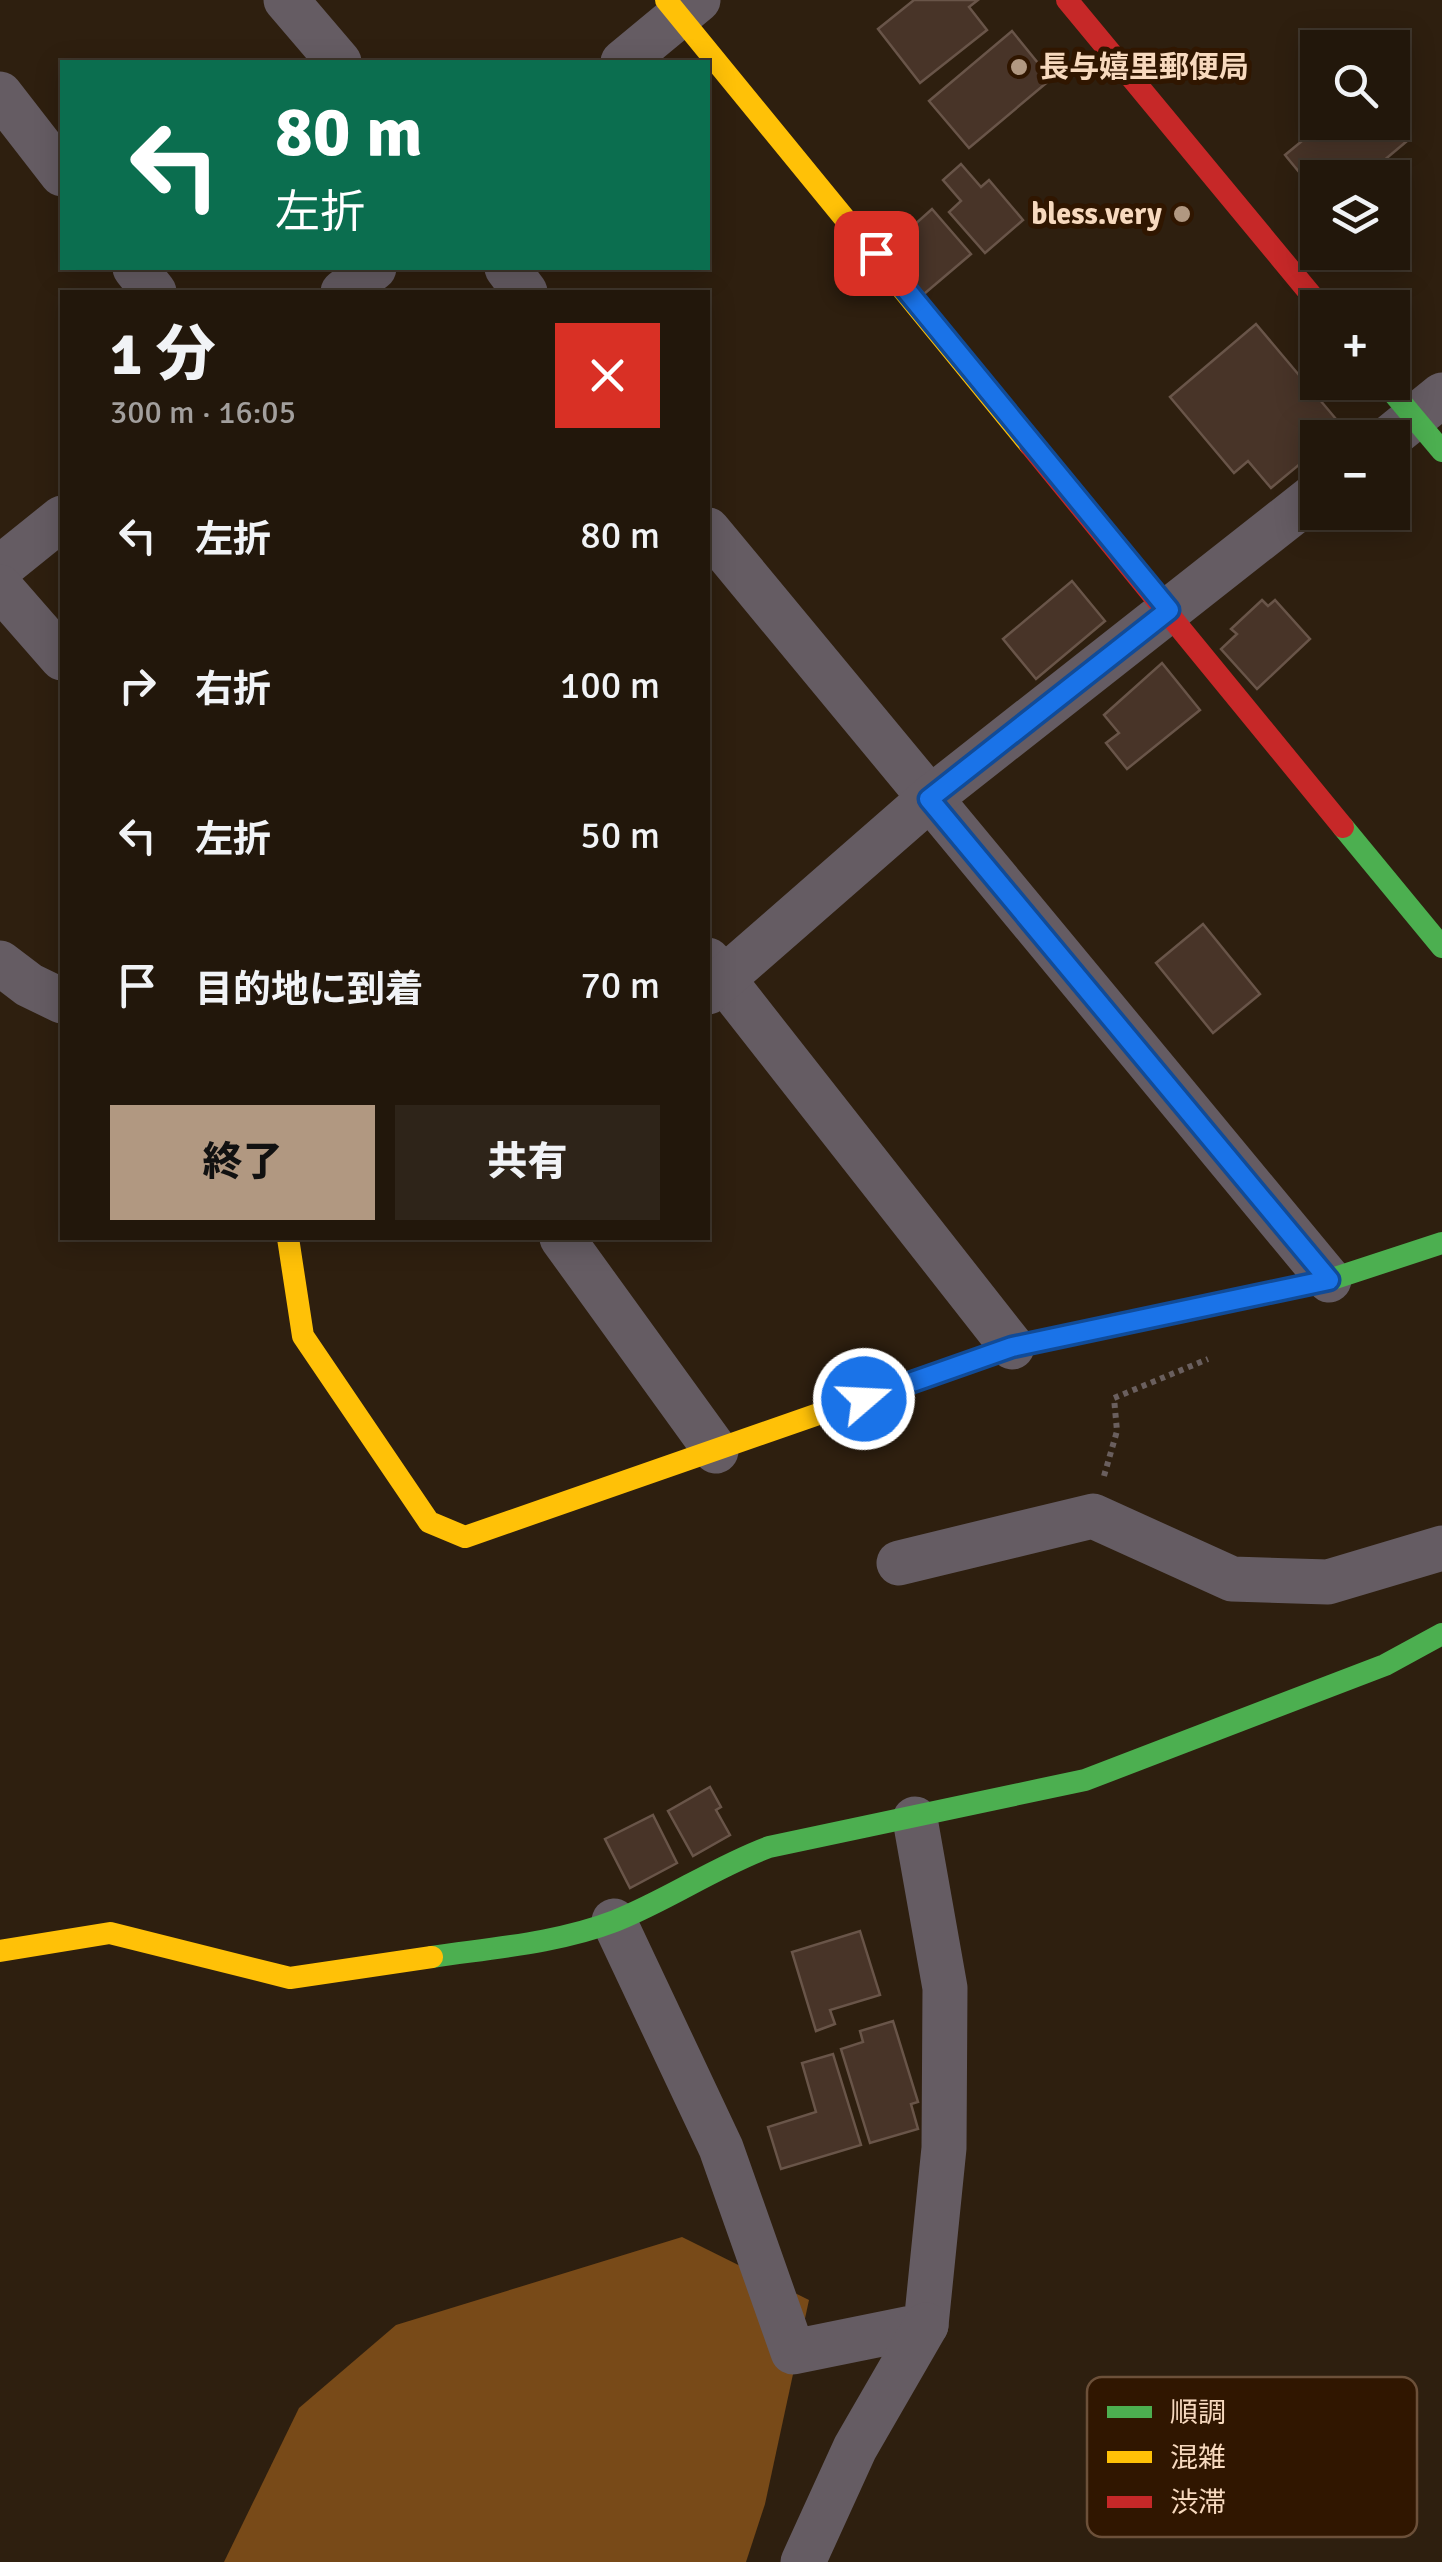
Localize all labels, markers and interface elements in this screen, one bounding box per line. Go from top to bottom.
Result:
map controls [1300,30,1410,530]
button: search [1300,30,1410,140]
place label: 長与嬉里郵便局 [1039,49,1249,86]
marker: 長与嬉里郵便局 [1008,56,1030,78]
text: 80 m [275,89,423,175]
icon: left [110,100,240,230]
button: layers [1300,160,1410,270]
text: 左折 [275,185,365,240]
place label: bless.very [1031,196,1162,233]
marker: bless.very [1171,203,1193,225]
pin [834,211,919,296]
icon: arrive [849,226,904,281]
button: + [1300,290,1410,400]
text: 1 分 [110,318,216,392]
button: close [555,323,660,428]
text: 300 m · 16:05 [110,393,296,432]
button: − [1300,420,1410,530]
icon: left [110,508,165,563]
text: 80 m [580,512,660,559]
text: 左折 [195,516,271,563]
icon: right [110,658,165,713]
text: 100 m [560,662,660,709]
text: 右折 [195,666,271,713]
icon: left [110,808,165,863]
text: 50 m [580,812,660,859]
text: 左折 [195,816,271,863]
icon: arrive [110,958,165,1013]
text: 70 m [580,962,660,1009]
text: 目的地に到着 [195,966,423,1013]
button: 終了 [110,1105,375,1220]
button: 共有 [395,1105,660,1220]
position arrow [812,1347,916,1451]
legend [1087,2377,1417,2537]
text: 順調 [1170,2396,1226,2430]
text: 混雑 [1170,2441,1226,2475]
text: 渋滞 [1170,2486,1226,2520]

